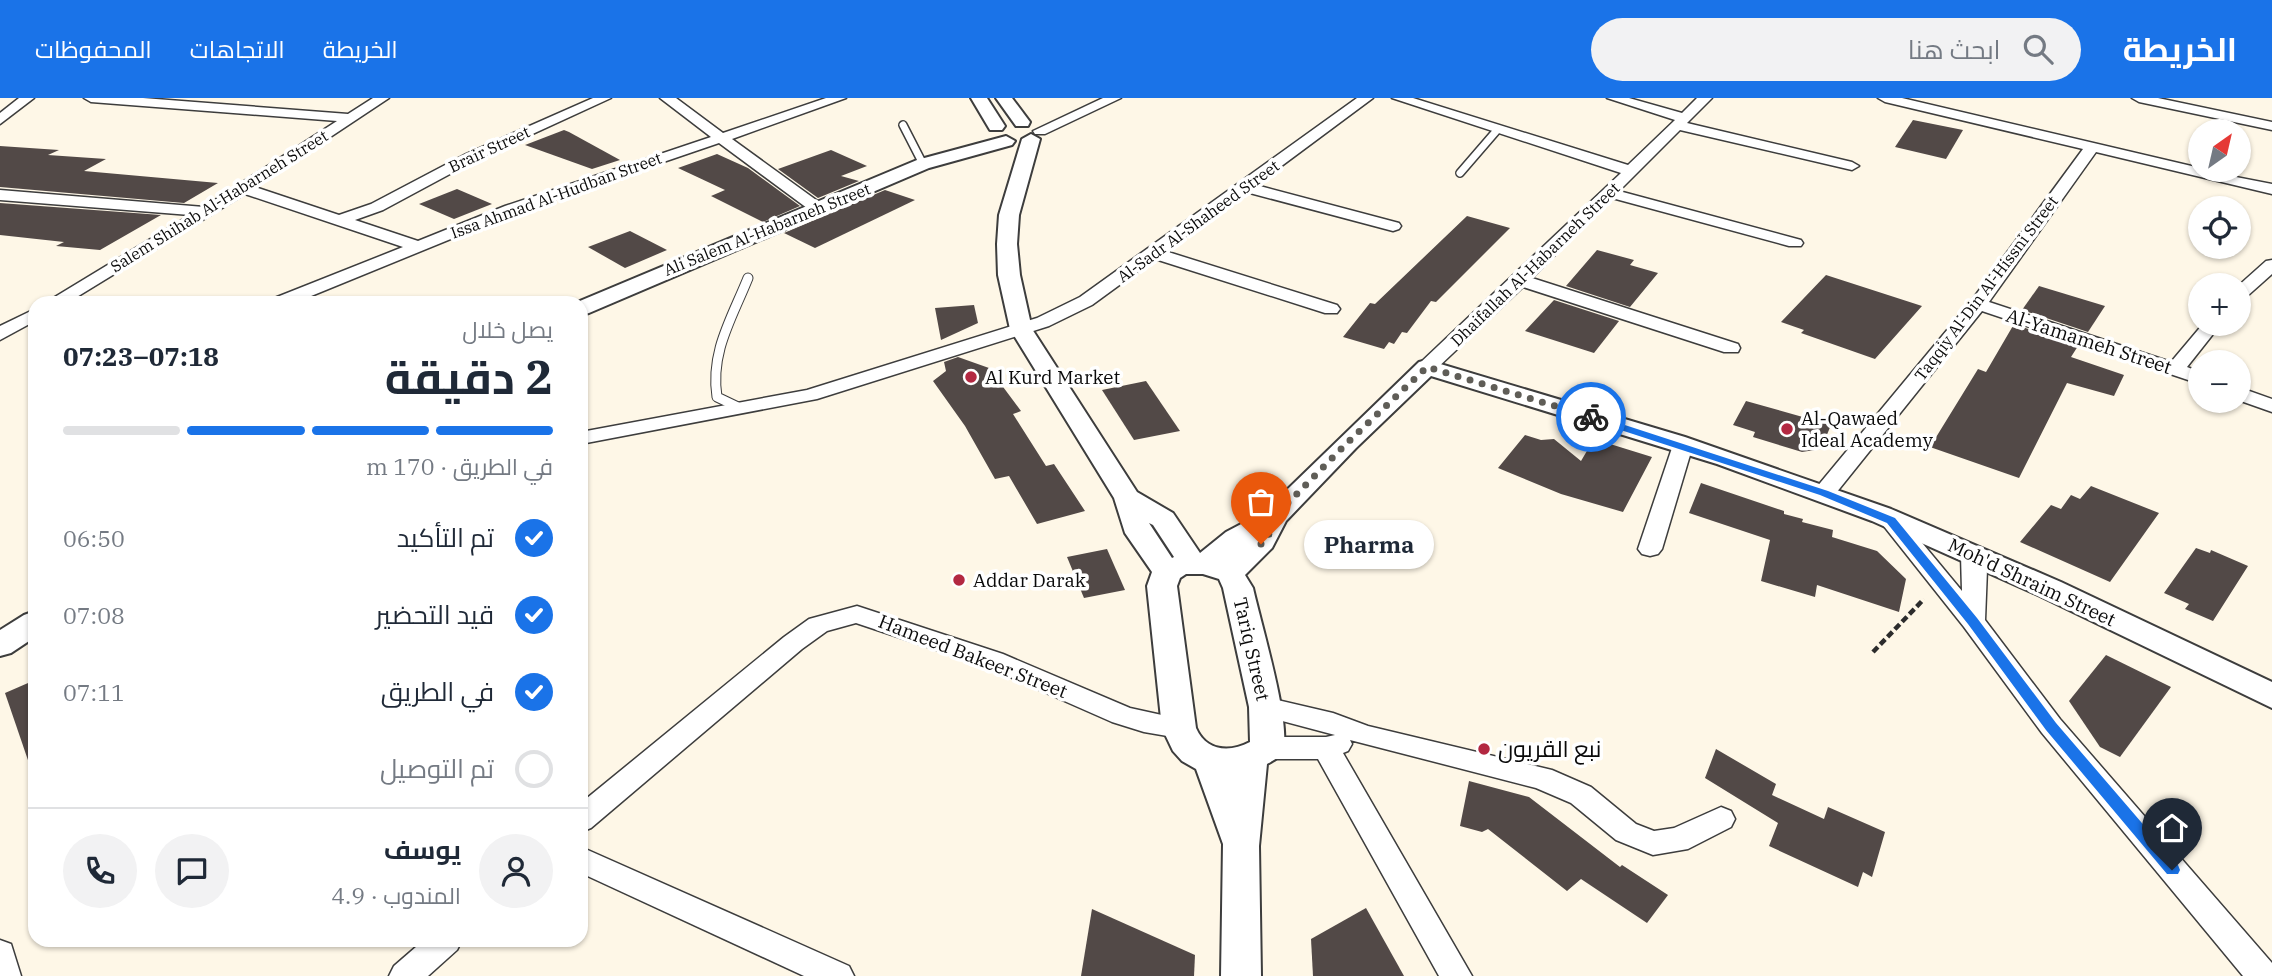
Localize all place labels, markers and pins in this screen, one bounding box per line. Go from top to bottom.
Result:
place label: Al Kurd Market [985,365,1120,389]
marker: Al Kurd Market [963,369,979,385]
place label: Al-Qawaed Ideal Academy [1801,406,1934,452]
marker: Al-Qawaed Ideal Academy [1779,421,1795,437]
pin [1231,472,1291,544]
callout: Pharma [1303,520,1432,569]
place label: Addar Darak [973,568,1086,592]
marker: Addar Darak [951,572,967,588]
place label: نبع القريون [1498,733,1601,765]
marker: نبع القريون [1476,741,1492,757]
pin [2142,798,2202,870]

